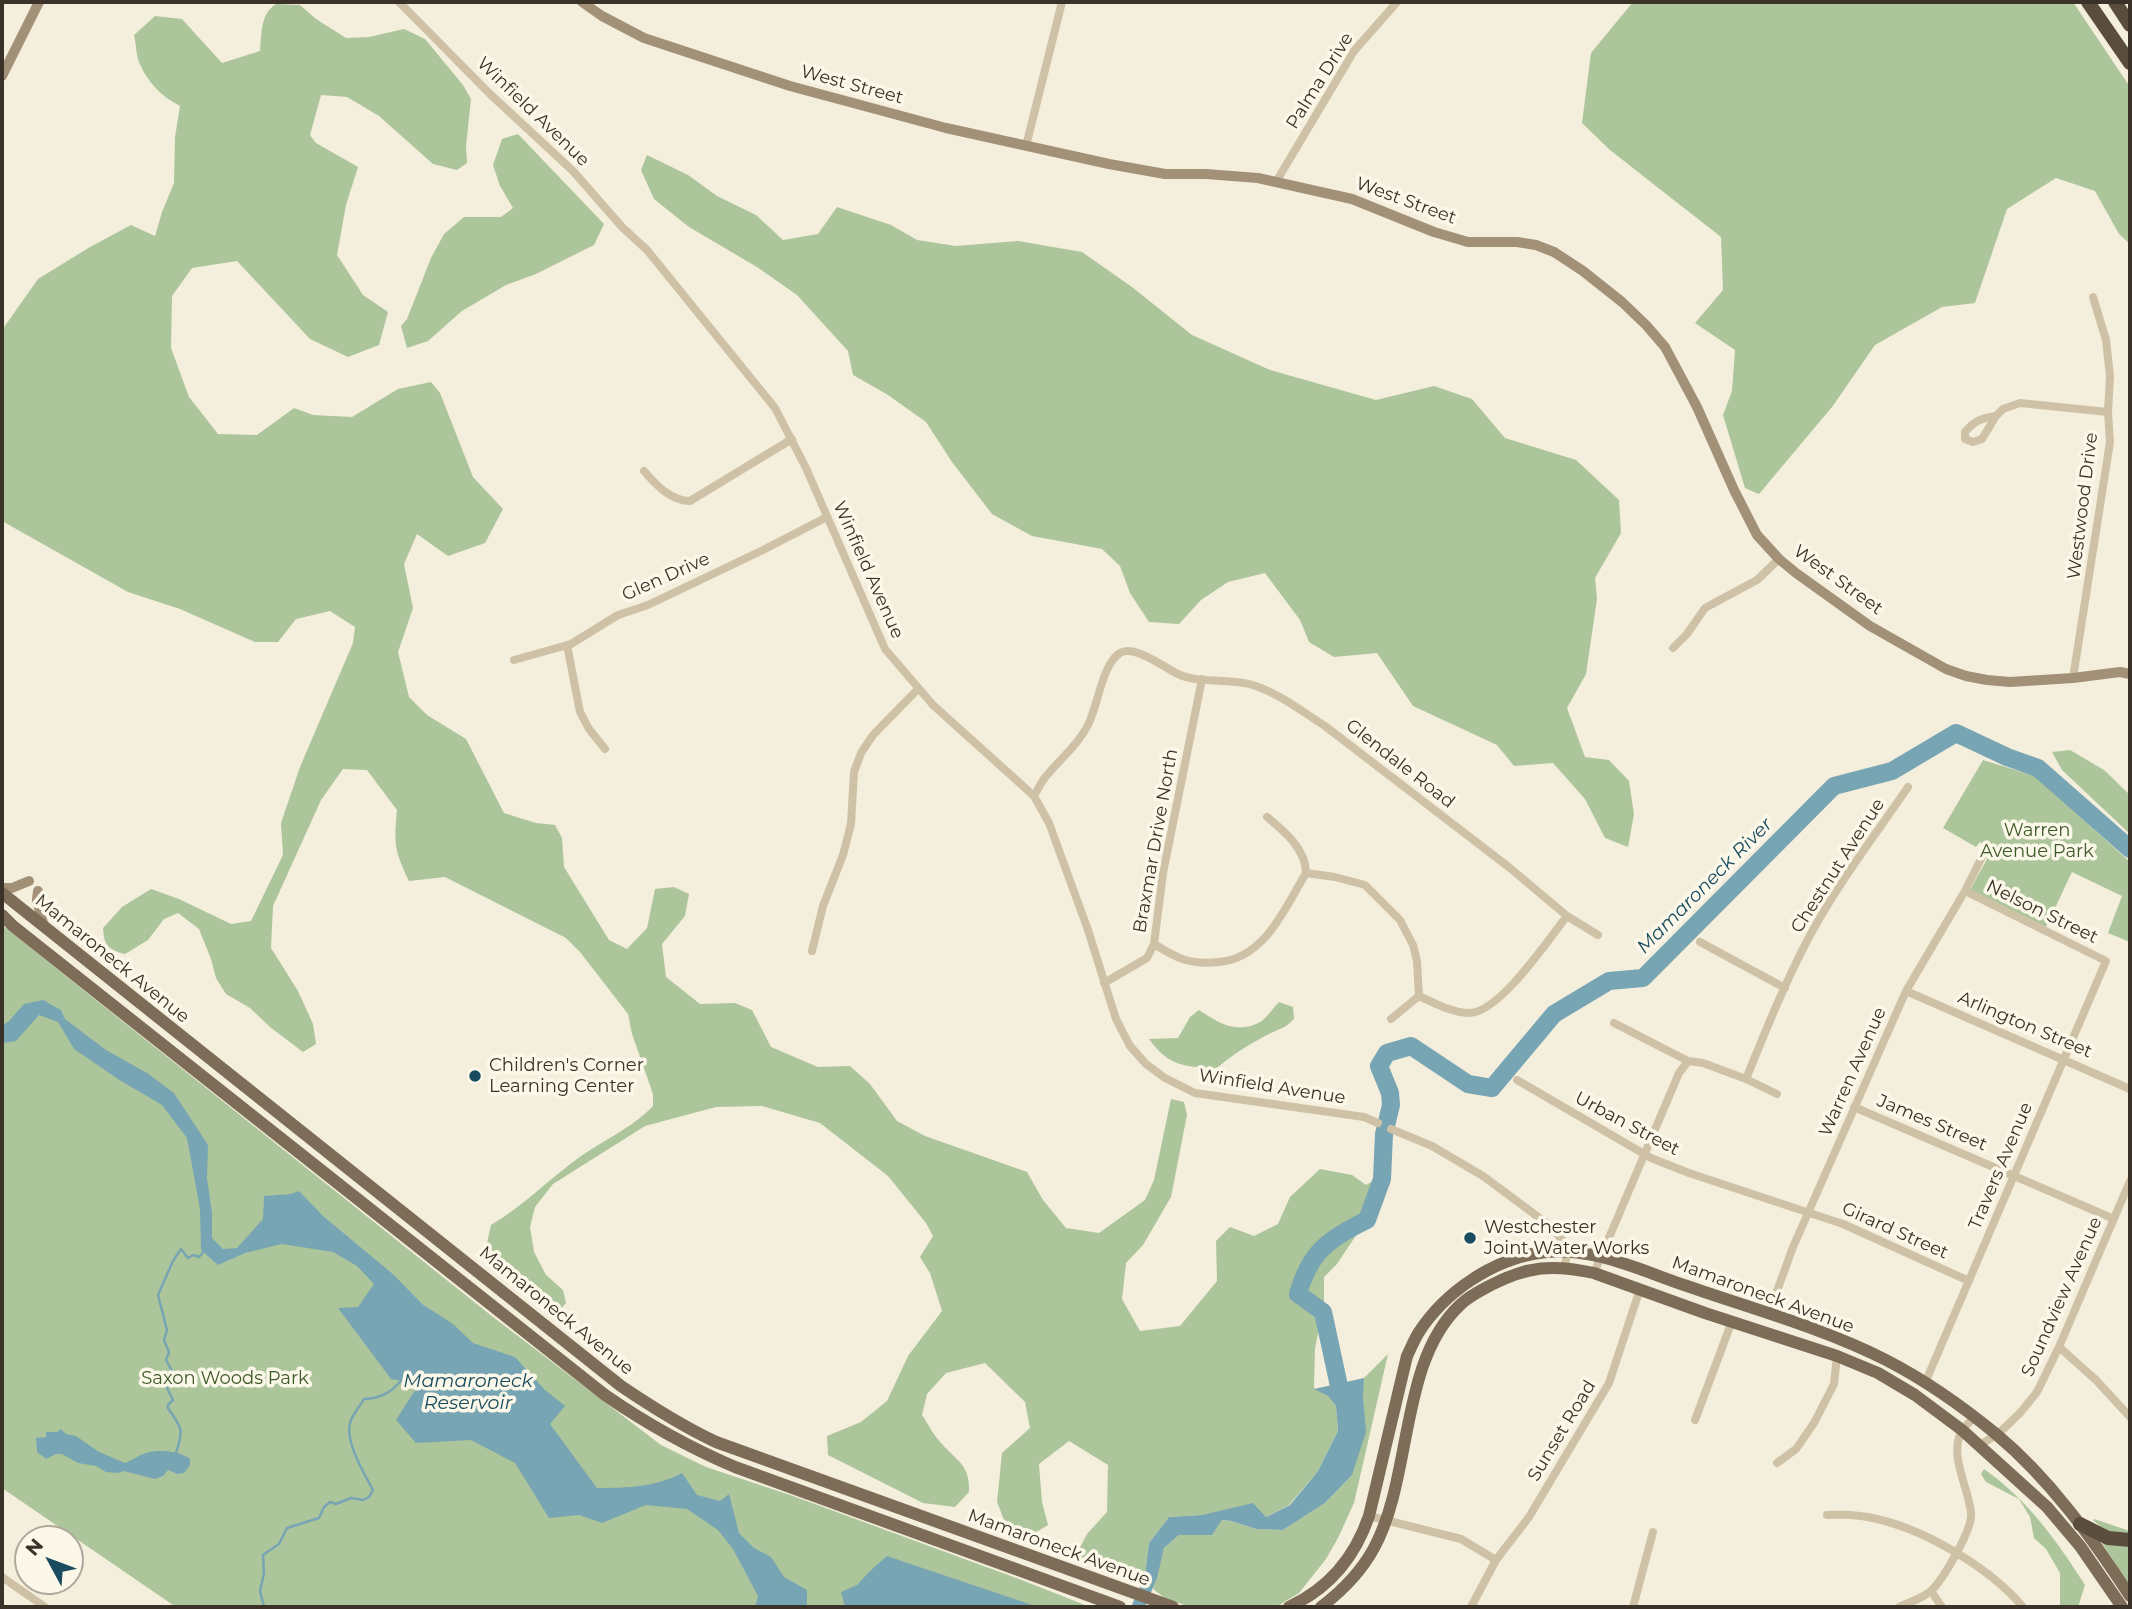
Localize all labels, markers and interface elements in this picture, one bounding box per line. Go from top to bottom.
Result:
street label: Palma Drive [1282,29,1358,133]
street label: Winfield Avenue [472,53,594,171]
street label: West Street [798,61,906,109]
street label: West Street [1353,173,1459,229]
street label: Westwood Drive [2063,431,2103,581]
street label: Winfield Avenue [828,498,908,642]
street label: West Street [1789,540,1887,620]
street label: Glen Drive [619,548,713,606]
street label: Glendale Road [1341,715,1459,813]
street label: Braxmar Drive North [1129,747,1183,935]
street label: Chestnut Avenue [1786,795,1890,937]
water label: Mamaroneck River [1632,813,1778,959]
park label: Warren Avenue Park [1980,820,2094,862]
street label: Nelson Street [1983,876,2101,948]
street label: Mamaroneck Avenue [31,890,193,1028]
street label: Arlington Street [1955,987,2095,1063]
street label: Warren Avenue [1815,1004,1891,1140]
place label: Children's Corner Learning Center [489,1055,644,1098]
street label: Winfield Avenue [1197,1065,1347,1109]
marker: Children's Corner Learning Center [467,1068,483,1084]
street label: Urban Street [1571,1087,1683,1161]
street label: James Street [1874,1090,1990,1156]
street label: Travers Avenue [1964,1099,2038,1233]
street label: Girard Street [1838,1198,1952,1264]
street label: Soundview Avenue [2017,1214,2107,1380]
place label: Westchester Joint Water Works [1484,1217,1649,1260]
marker: Westchester Joint Water Works [1462,1230,1478,1246]
street label: Mamaroneck Avenue [475,1242,637,1380]
street label: Mamaroneck Avenue [1669,1252,1857,1338]
park label: Saxon Woods Park [141,1368,309,1390]
water label: Mamaroneck Reservoir [403,1370,533,1414]
street label: Sunset Road [1523,1377,1601,1485]
street label: Mamaroneck Avenue [965,1505,1153,1591]
north arrow [14,1525,84,1595]
text: N [21,1534,48,1561]

